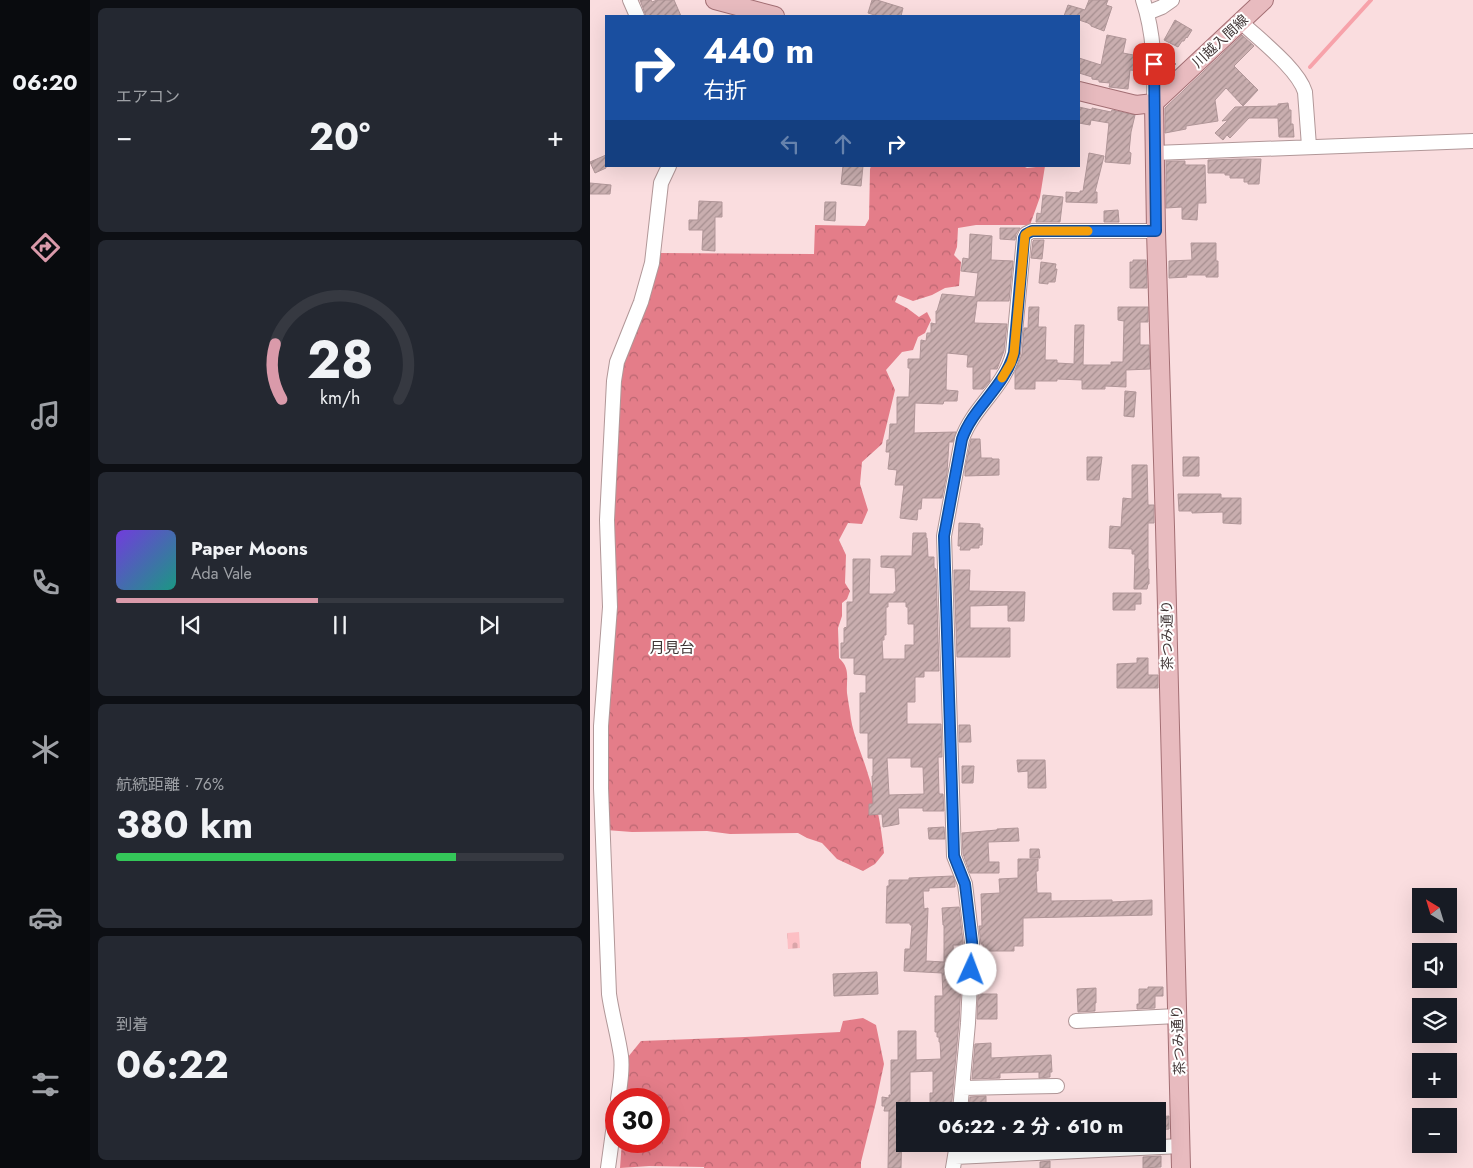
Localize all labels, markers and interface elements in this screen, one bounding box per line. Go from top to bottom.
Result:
street label: 川越入間線 [1188,10,1252,72]
text: 440 m [703,26,814,76]
icon: right [620,35,685,100]
pin [1133,43,1175,85]
icon: arrive [1140,50,1168,78]
text: 06:20 [12,66,78,98]
text: 右折 [703,74,747,106]
text: エアコン [116,85,180,108]
text: 20° [309,109,370,164]
text: − [116,116,133,157]
text: + [547,116,564,157]
icon: left [776,130,804,158]
icon: ahead [829,130,857,158]
icon: right [882,130,910,158]
icon: directions [28,230,63,265]
text: 28 [307,322,373,398]
text: km/h [320,385,360,411]
icon: music [28,398,63,433]
text: Paper Moons [191,535,308,562]
text: Ada Vale [191,562,252,585]
icon: phone [28,565,63,600]
street label: 茶つみ通り [1156,600,1178,670]
icon: previous [177,611,205,639]
icon: pause [326,611,354,639]
icon: next [475,611,503,639]
district label: 月見台 [649,637,695,659]
icon: climate [28,732,63,767]
text: 航続距離 · 76% [116,773,224,796]
text: 380 km [116,797,253,852]
north arrow [1412,888,1458,932]
map controls [1412,888,1457,1153]
icon: car [28,900,63,935]
position arrow [944,943,996,995]
button: sound [1412,943,1457,988]
button: layers [1412,998,1457,1043]
street label: 茶つみ通り [1166,1005,1190,1075]
text: 到着 [116,1013,148,1036]
text: 06:22 [116,1037,229,1092]
button: + [1412,1053,1457,1098]
icon: filters [28,1067,63,1102]
speed limit sign: 30 [605,1088,670,1153]
button: − [1412,1108,1457,1153]
text: 06:22 · 2 分 · 610 m [939,1113,1123,1140]

